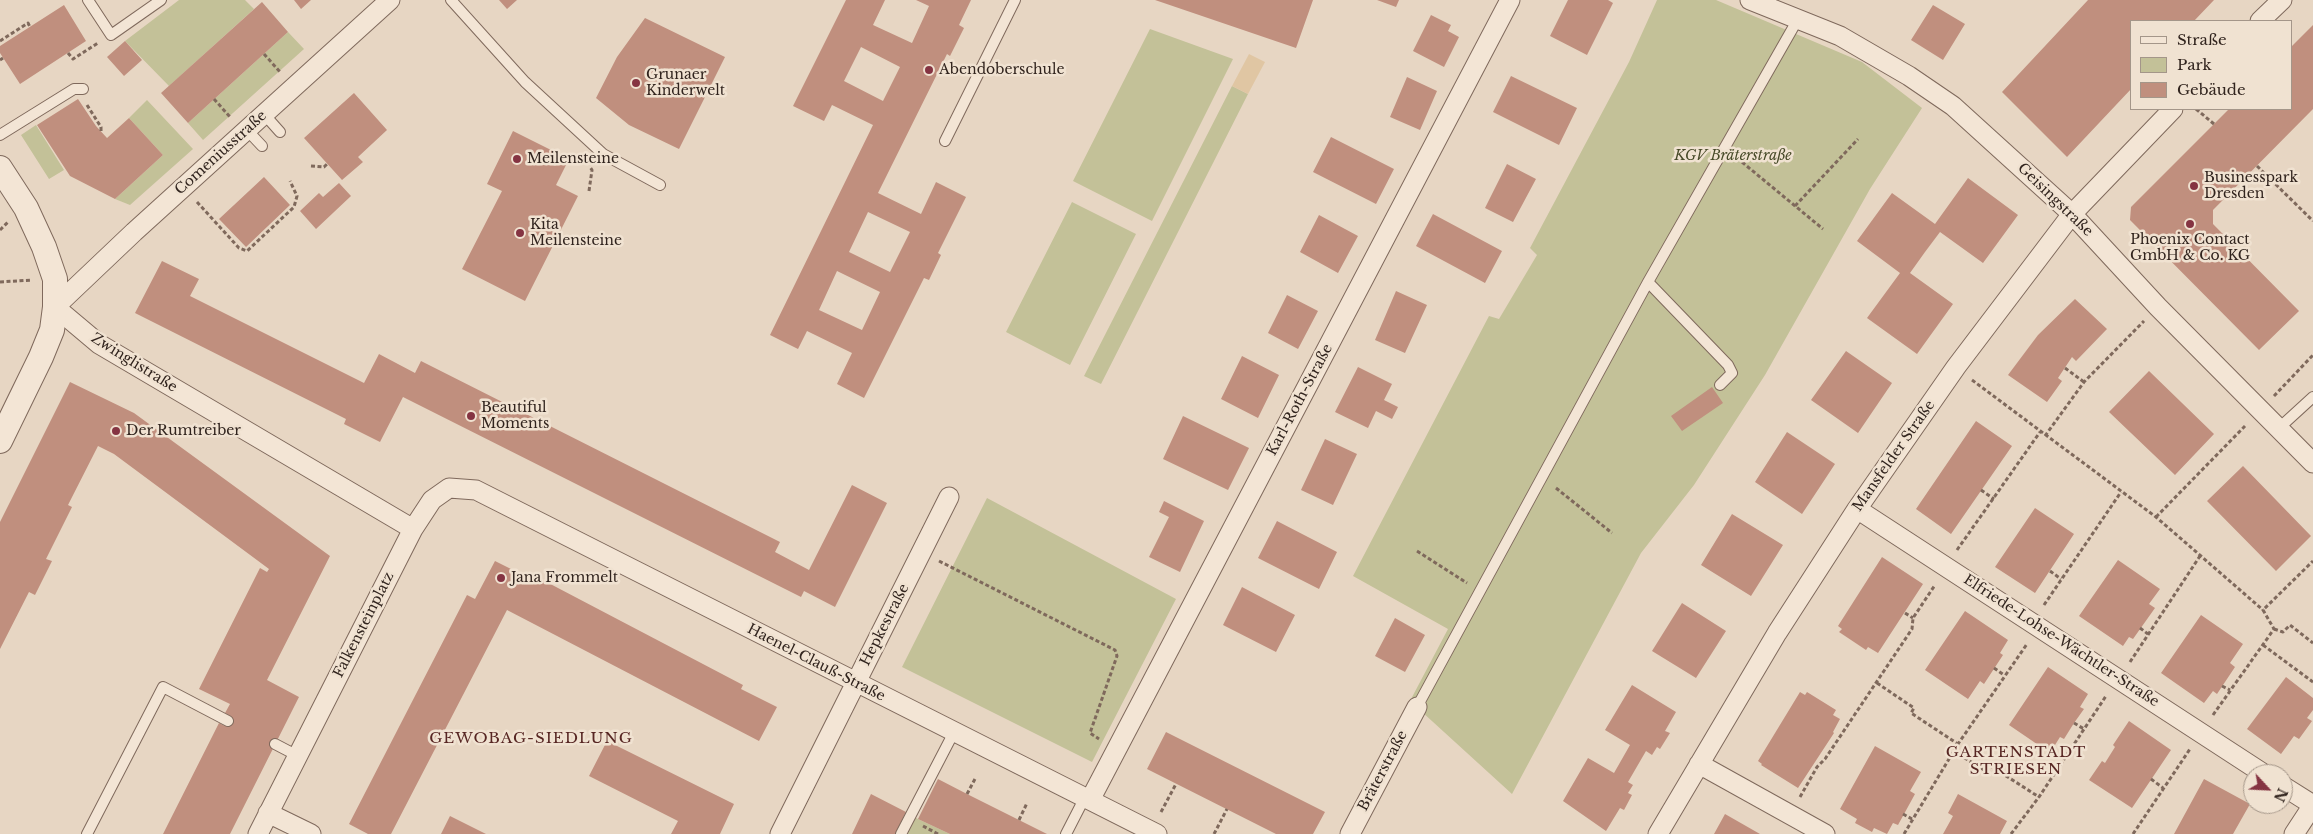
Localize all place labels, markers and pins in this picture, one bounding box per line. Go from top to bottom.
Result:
place label: Abendoberschule [939,62,1065,78]
marker: Abendoberschule [923,64,935,76]
place label: Grunaer Kinderwelt [646,67,725,100]
marker: Grunaer Kinderwelt [630,77,642,89]
place label: Meilensteine [527,151,619,167]
marker: Meilensteine [511,153,523,165]
place label: Businesspark Dresden [2204,170,2298,202]
marker: Businesspark Dresden [2188,180,2200,192]
place label: Kita Meilensteine [530,217,622,250]
marker: Phoenix Contact GmbH & Co. KG [2184,218,2196,230]
marker: Kita Meilensteine [514,227,526,239]
place label: Phoenix Contact GmbH & Co. KG [2130,232,2250,264]
place label: Beautiful Moments [481,400,549,432]
marker: Beautiful Moments [465,410,477,422]
place label: Der Rumtreiber [126,423,241,439]
marker: Der Rumtreiber [110,425,122,437]
place label: Jana Frommelt [511,570,618,586]
marker: Jana Frommelt [495,572,507,584]

